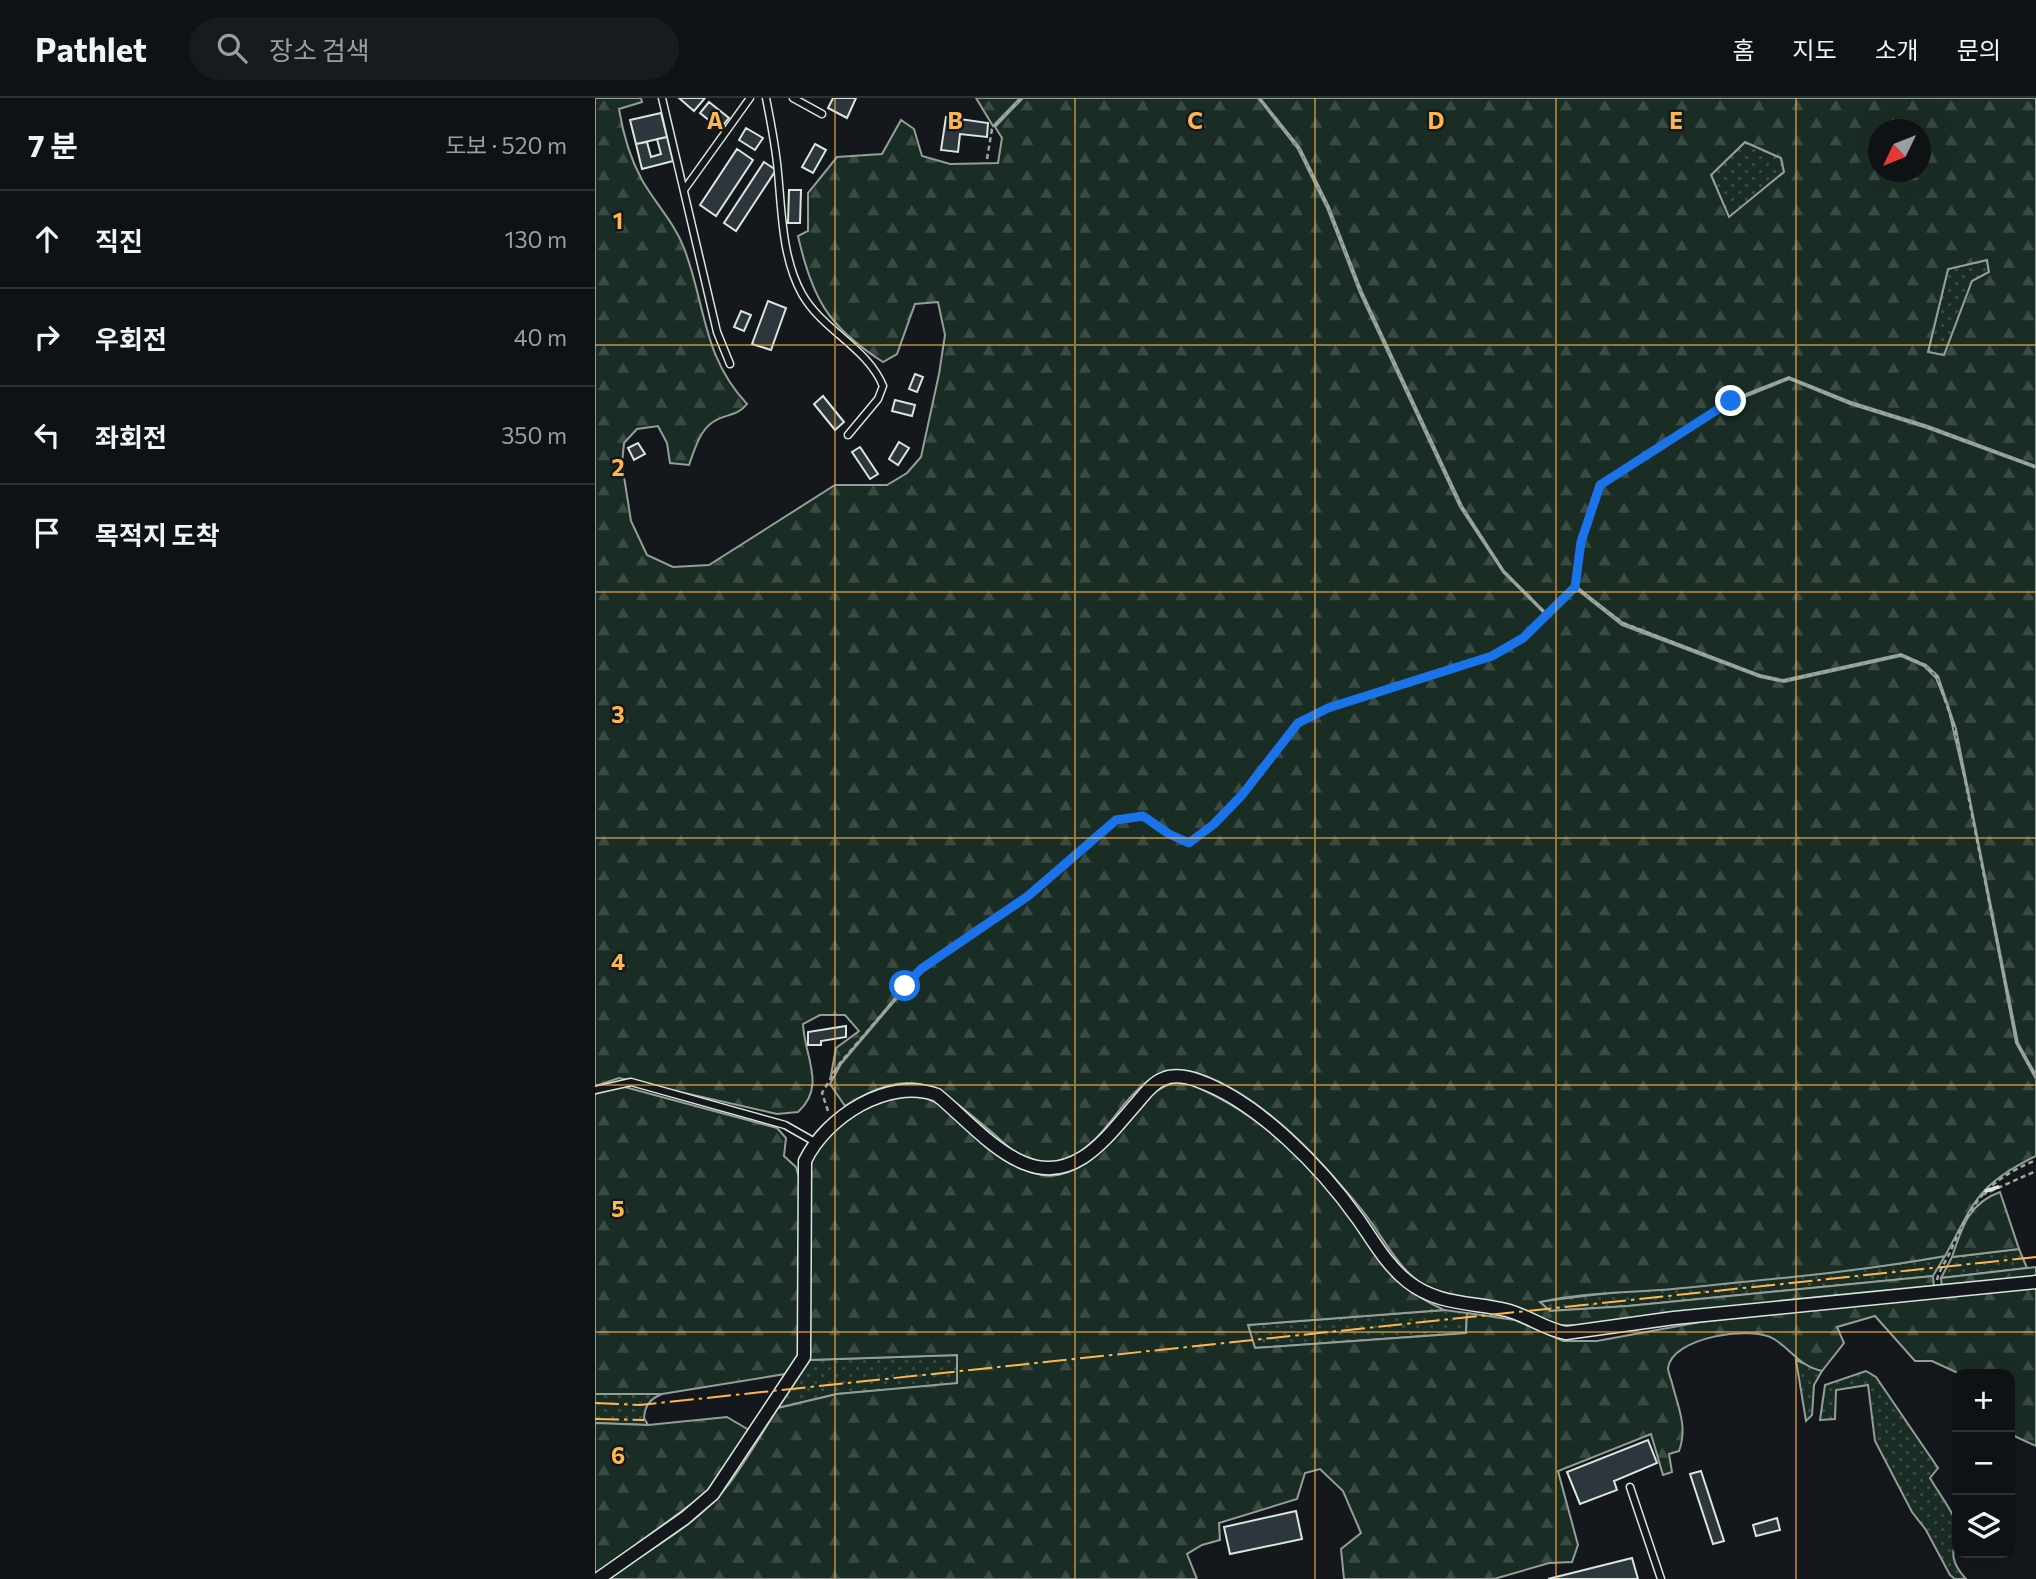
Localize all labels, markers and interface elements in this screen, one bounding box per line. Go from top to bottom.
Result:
search box [189,17,679,80]
text: Pathlet [35,28,147,69]
icon: search [213,29,251,67]
text: 장소 검색 [269,34,370,65]
text: 홈 [1732,35,1754,64]
text: 지도 [1792,35,1837,64]
text: 소개 [1875,35,1919,64]
text: 문의 [1957,35,2001,64]
text: A [707,106,724,134]
text: B [947,106,963,134]
text: C [1187,106,1203,134]
text: D [1428,106,1445,134]
text: E [1669,106,1683,134]
north arrow [1868,119,1931,182]
text: 7 분 [28,126,78,163]
text: 도보 · 520 m [445,131,567,159]
text: 1 [613,206,623,234]
icon: ahead [28,220,66,258]
text: 직진 [95,225,143,256]
text: 130 m [505,225,567,253]
icon: right [28,318,66,356]
text: 우회전 [95,323,167,354]
text: 40 m [514,323,567,351]
route end [1715,385,1746,416]
icon: left [28,416,66,454]
text: 좌회전 [95,421,167,452]
text: 350 m [501,421,567,449]
text: 2 [611,453,625,481]
icon: arrive [28,514,66,552]
text: 목적지 도착 [95,519,220,550]
text: 3 [611,700,625,728]
text: 4 [611,947,625,975]
route start [889,970,920,1001]
text: 5 [611,1194,625,1222]
map controls [1952,1369,2015,1558]
button: + [1952,1369,2015,1432]
button: − [1952,1432,2015,1495]
text: 6 [611,1441,625,1469]
button: layers [1952,1495,2015,1558]

